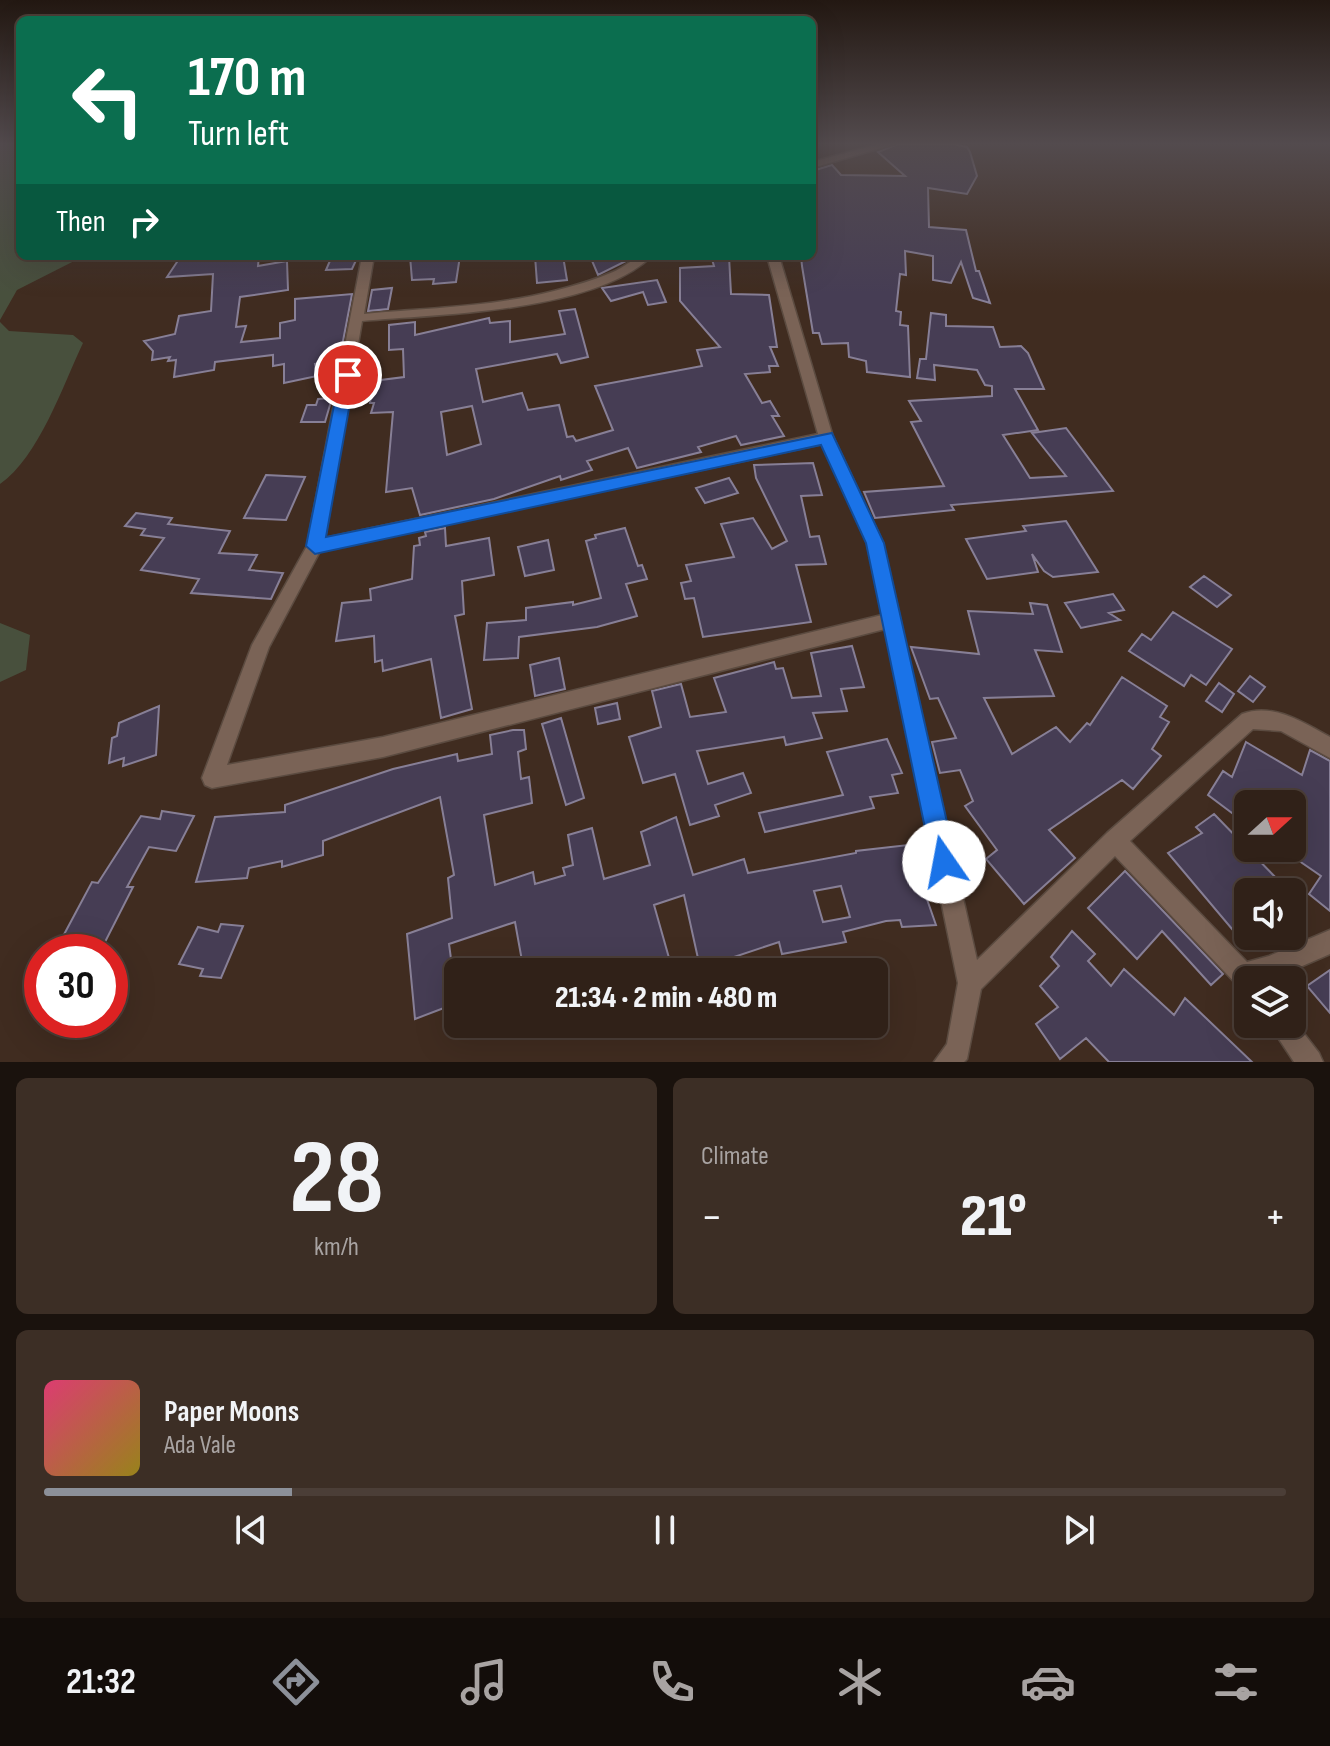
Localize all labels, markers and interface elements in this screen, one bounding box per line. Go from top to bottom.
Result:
text: 170 m [188,45,306,112]
icon: left [56,48,160,152]
text: Turn left [188,113,289,156]
icon: right [122,200,166,244]
text: Then [56,204,106,240]
pin [314,341,382,409]
icon: arrive [326,353,370,397]
north arrow [1234,790,1306,862]
map controls [1234,790,1306,1038]
position arrow [902,820,986,904]
button: sound [1234,878,1306,950]
speed limit sign: 30 [24,934,128,1038]
button: layers [1234,966,1306,1038]
text: 21:34 · 2 min · 480 m [555,980,777,1016]
text: 28 [289,1117,384,1242]
text: Climate [701,1141,769,1172]
text: 21° [960,1181,1027,1253]
text: − [701,1191,723,1244]
text: + [1264,1191,1286,1244]
text: km/h [314,1232,359,1263]
text: Paper Moons [164,1394,299,1430]
text: Ada Vale [164,1430,236,1461]
icon: previous [229,1508,273,1552]
icon: pause [643,1508,687,1552]
icon: next [1057,1508,1101,1552]
icon: directions [268,1654,324,1710]
icon: music [456,1654,512,1710]
icon: phone [644,1654,700,1710]
icon: climate [832,1654,888,1710]
icon: car [1020,1654,1076,1710]
icon: filters [1208,1654,1264,1710]
text: 21:32 [66,1661,136,1704]

